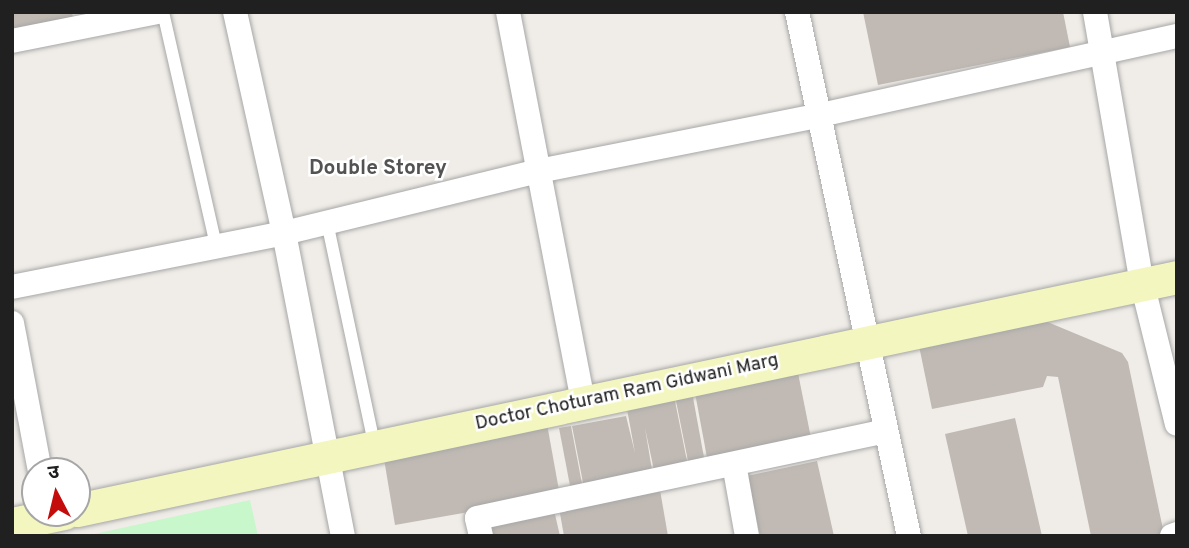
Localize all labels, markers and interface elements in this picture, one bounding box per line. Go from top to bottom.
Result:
district label: Double Storey [309,156,447,182]
street label: Doctor Choturam Ram Gidwani Marg [473,350,781,436]
north arrow [21,457,91,527]
text: उ [47,461,61,486]

